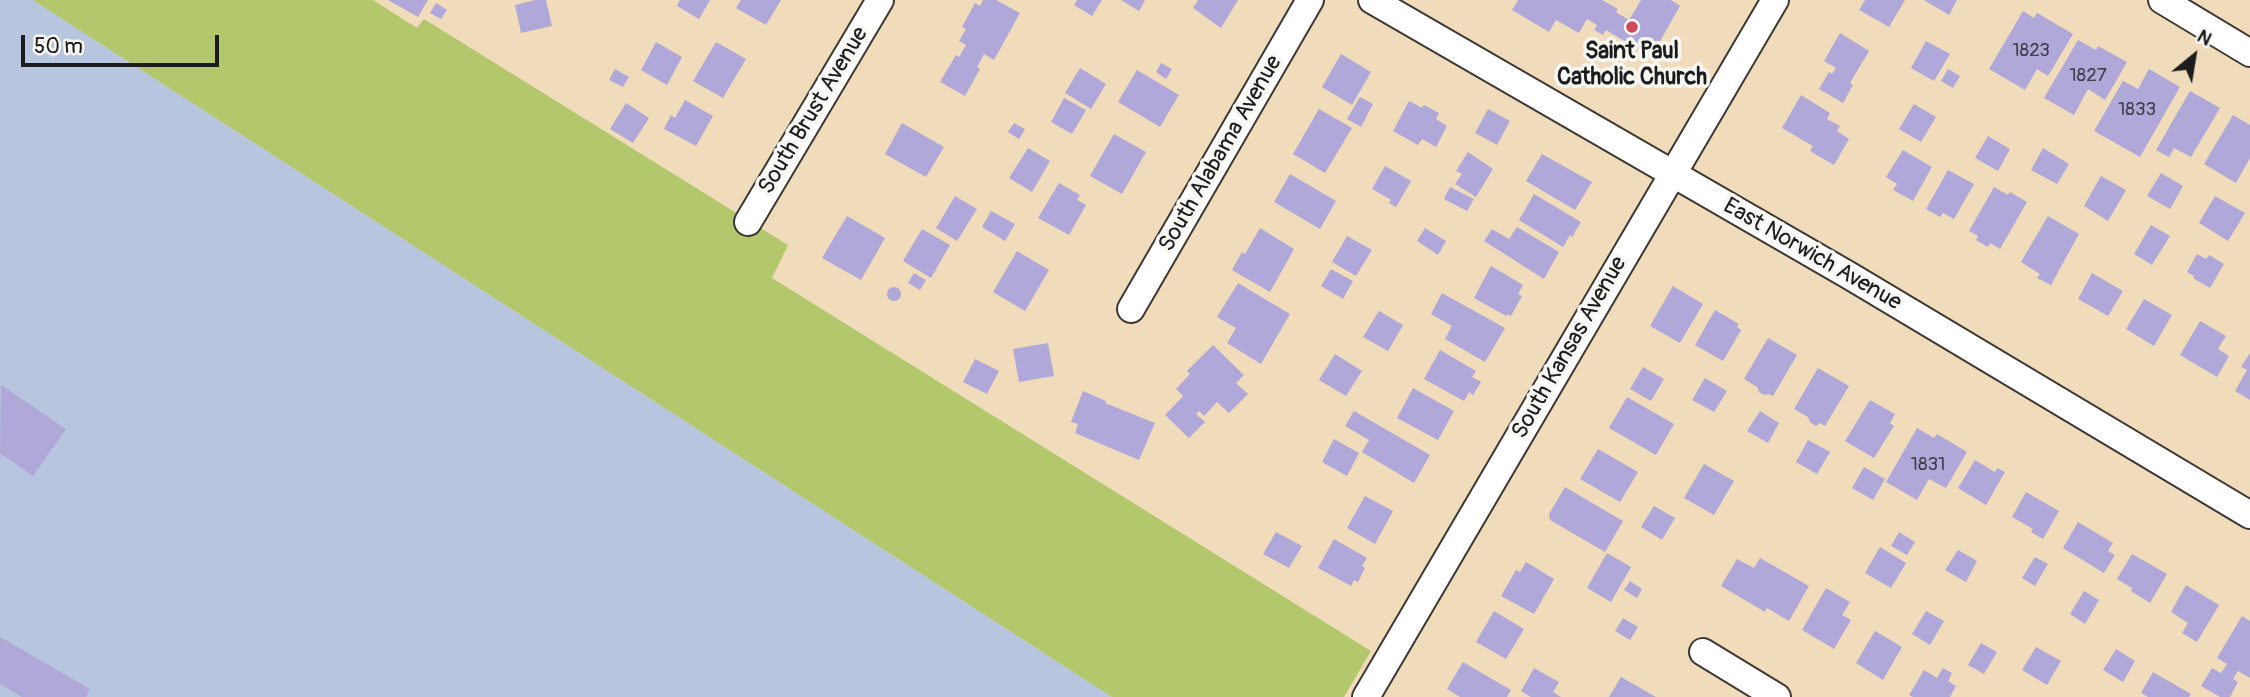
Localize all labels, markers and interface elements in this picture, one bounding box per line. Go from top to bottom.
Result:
marker: Saint Paul Catholic Church [1624,19,1640,35]
scale bar [24,21,222,65]
north arrow [2159,21,2229,91]
street label: South Brust Avenue [753,22,875,200]
text: N [2193,24,2216,51]
text: 50 m [34,33,83,60]
place label: Saint Paul Catholic Church [1557,38,1707,92]
house number: 1823 [2012,40,2050,62]
street label: South Alabama Avenue [1153,51,1289,257]
house number: 1827 [2069,65,2107,87]
house number: 1833 [2118,99,2156,121]
street label: East Norwich Avenue [1718,193,1906,317]
street label: South Kansas Avenue [1507,252,1633,444]
house number: 1831 [1910,454,1946,476]

